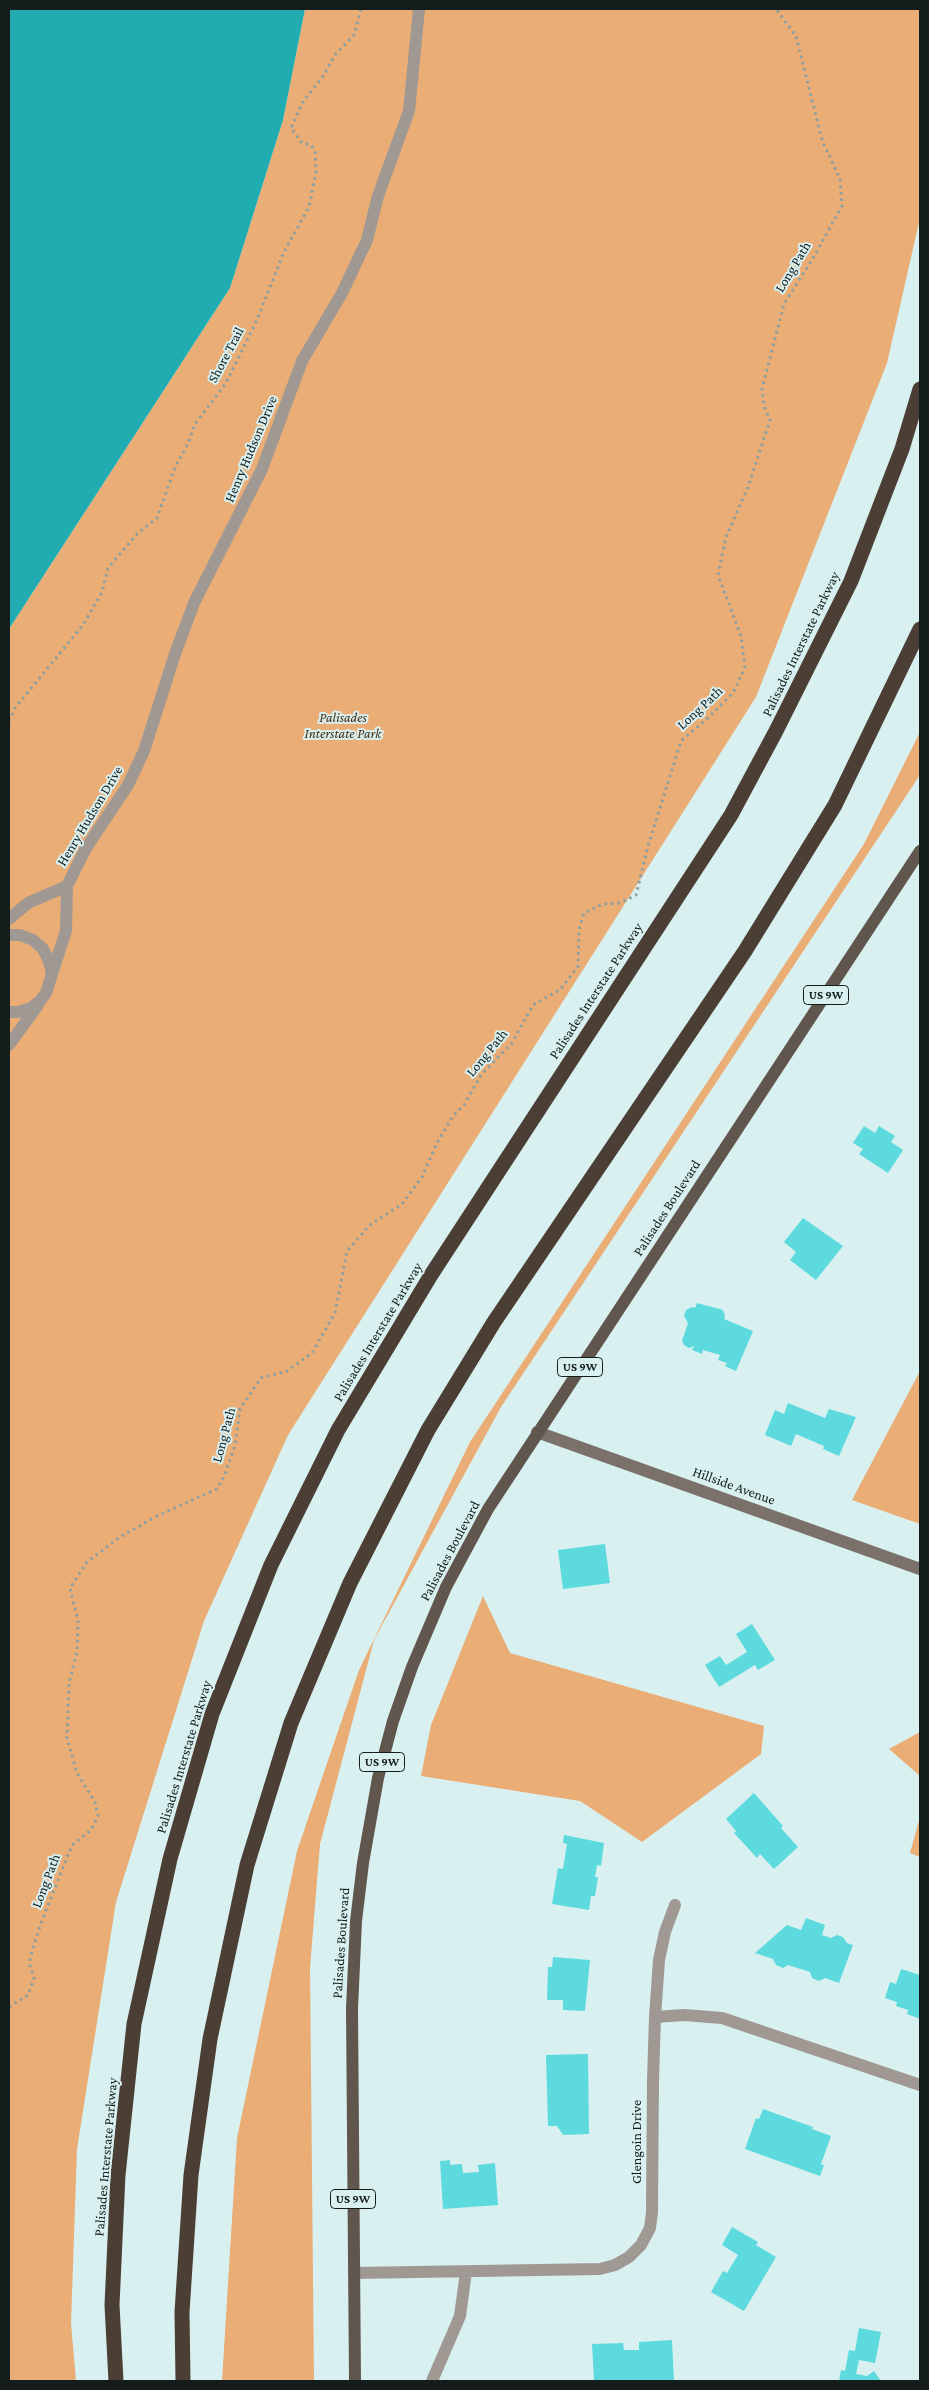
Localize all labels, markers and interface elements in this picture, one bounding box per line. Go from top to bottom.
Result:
street label: Long Path [771,239,815,295]
street label: Shore Trail [204,324,248,386]
street label: Henry Hudson Drive [221,393,281,505]
street label: Palisades Interstate Parkway [759,569,843,719]
street label: Long Path [674,683,726,733]
park label: Palisades Interstate Park [305,710,381,742]
street label: Henry Hudson Drive [53,763,127,869]
street label: Palisades Interstate Parkway [546,920,646,1062]
road number: US 9W [804,986,848,1004]
street label: Long Path [463,1026,511,1080]
street label: Palisades Boulevard [630,1157,704,1259]
street label: Palisades Interstate Parkway [330,1259,426,1405]
road number: US 9W [558,1358,602,1376]
street label: Long Path [209,1406,239,1464]
street label: Hillside Avenue [690,1463,778,1509]
street label: Palisades Boulevard [417,1498,483,1604]
street label: Palisades Interstate Parkway [153,1678,215,1836]
road number: US 9W [360,1752,404,1771]
street label: Long Path [28,1852,64,1910]
street label: Palisades Boulevard [329,1887,353,1999]
street label: Palisades Interstate Parkway [91,2077,121,2237]
street label: Glengoin Drive [629,2100,645,2184]
road number: US 9W [330,2190,376,2208]

